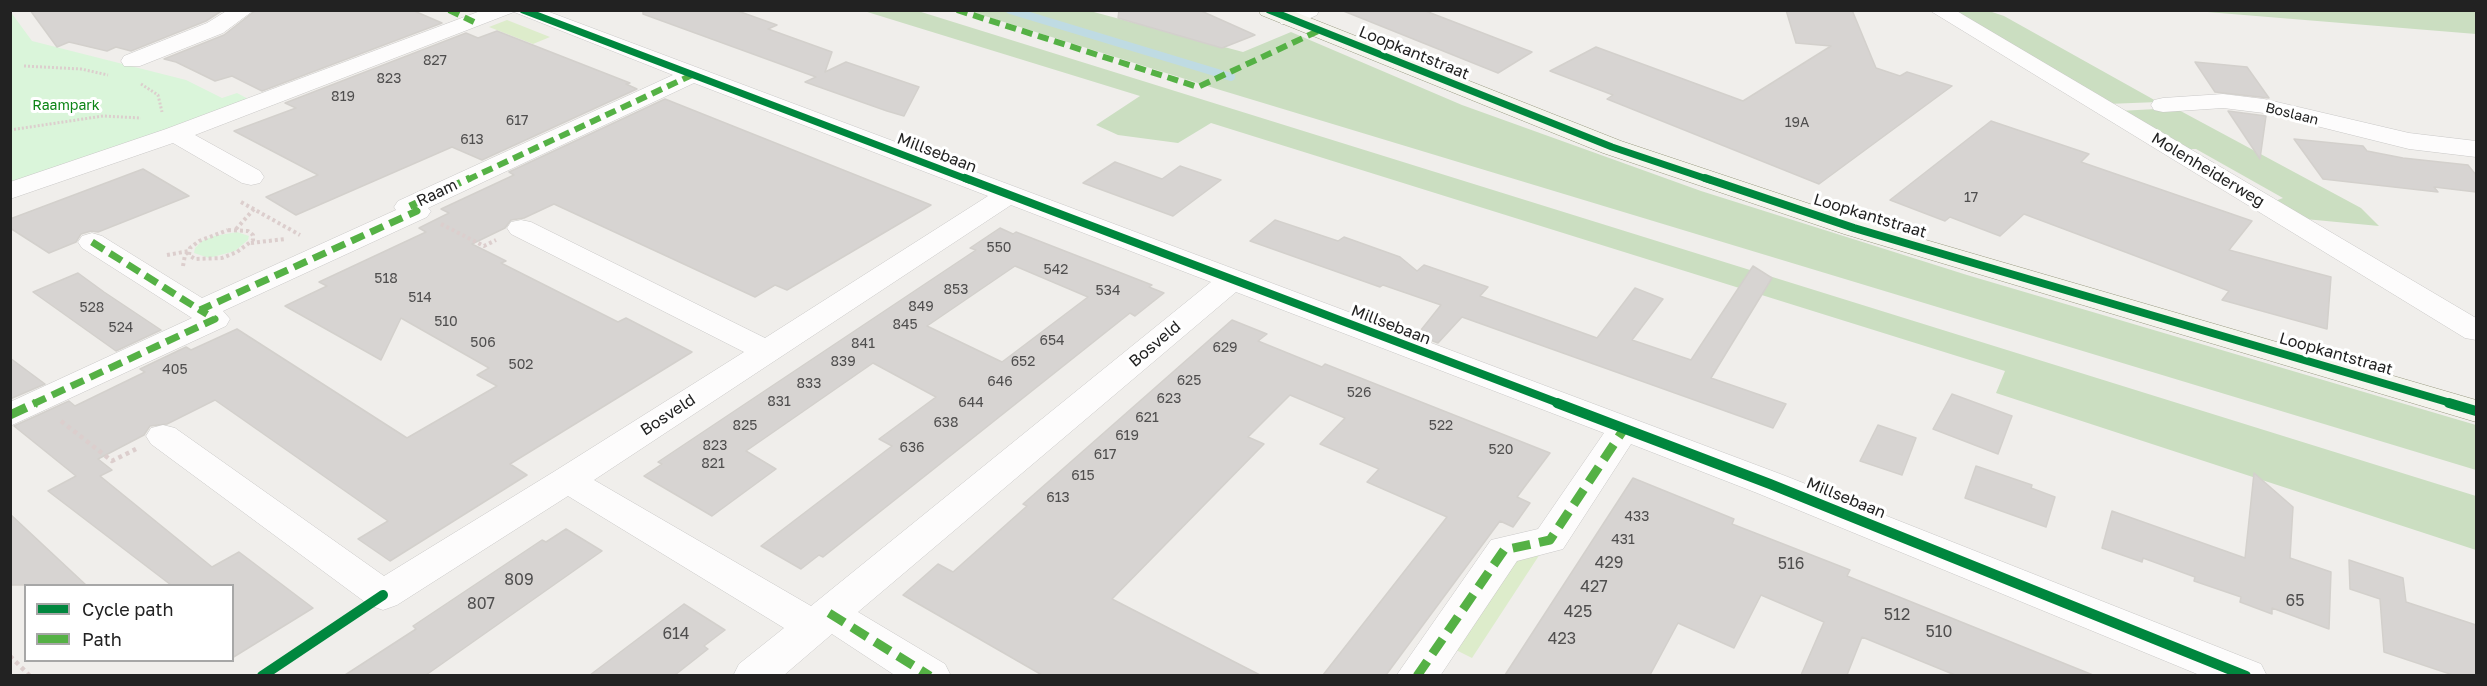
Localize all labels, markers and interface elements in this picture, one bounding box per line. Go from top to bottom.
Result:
street label: Loopkantstraat [1356,22,1472,84]
house number: 827 [423,53,447,69]
house number: 823 [377,71,401,87]
house number: 819 [331,89,355,105]
park label: Raampark [32,98,100,114]
street label: Boslaan [2264,99,2320,129]
house number: 617 [506,113,528,129]
house number: 19A [1785,115,1809,131]
street label: Millsebaan [894,129,980,177]
street label: Molenheiderweg [2148,129,2268,211]
house number: 613 [460,132,484,148]
street label: Raam [413,175,461,211]
street label: Loopkantstraat [1811,190,1929,242]
house number: 17 [1964,190,1978,206]
house number: 550 [987,240,1011,256]
house number: 542 [1044,262,1068,278]
house number: 518 [374,271,398,287]
house number: 853 [944,282,968,298]
house number: 534 [1096,283,1120,299]
house number: 514 [408,290,432,306]
house number: 849 [908,299,934,315]
house number: 528 [80,300,104,316]
street label: Millsebaan [1348,301,1434,349]
house number: 510 [434,314,458,330]
house number: 845 [892,317,918,333]
street label: Bosveld [1125,317,1185,371]
house number: 524 [109,320,133,336]
street label: Loopkantstraat [2277,329,2395,379]
house number: 654 [1039,333,1065,349]
house number: 506 [470,335,496,351]
house number: 841 [851,336,875,352]
house number: 629 [1212,340,1238,356]
house number: 839 [830,354,856,370]
house number: 652 [1011,354,1035,370]
house number: 502 [509,357,533,373]
house number: 405 [162,362,188,378]
house number: 625 [1177,373,1201,389]
house number: 646 [987,374,1013,390]
house number: 833 [797,376,821,392]
house number: 526 [1347,385,1371,401]
street label: Bosveld [637,390,699,440]
house number: 623 [1157,391,1181,407]
house number: 831 [767,394,791,410]
house number: 644 [958,395,984,411]
house number: 621 [1135,410,1159,426]
house number: 638 [933,415,959,431]
house number: 825 [733,418,757,434]
house number: 522 [1429,418,1453,434]
house number: 619 [1115,428,1139,444]
house number: 823 [703,438,727,454]
house number: 636 [899,440,925,456]
house number: 520 [1489,442,1513,458]
house number: 617 [1094,447,1116,463]
house number: 821 [701,456,725,472]
house number: 615 [1071,468,1095,484]
street label: Millsebaan [1804,473,1888,523]
house number: 613 [1046,490,1070,506]
house number: 433 [1625,509,1649,525]
house number: 431 [1611,532,1635,548]
house number: 429 [1595,553,1623,573]
house number: 516 [1778,554,1804,574]
house number: 809 [504,570,534,590]
house number: 427 [1580,577,1608,597]
legend [24,584,234,662]
house number: 65 [2286,591,2304,611]
house number: 807 [467,594,495,614]
text: Cycle path [82,598,174,620]
house number: 425 [1564,602,1592,622]
house number: 512 [1884,605,1910,625]
house number: 510 [1926,622,1952,642]
house number: 614 [662,624,690,644]
text: Path [82,628,122,650]
house number: 423 [1548,629,1576,649]

